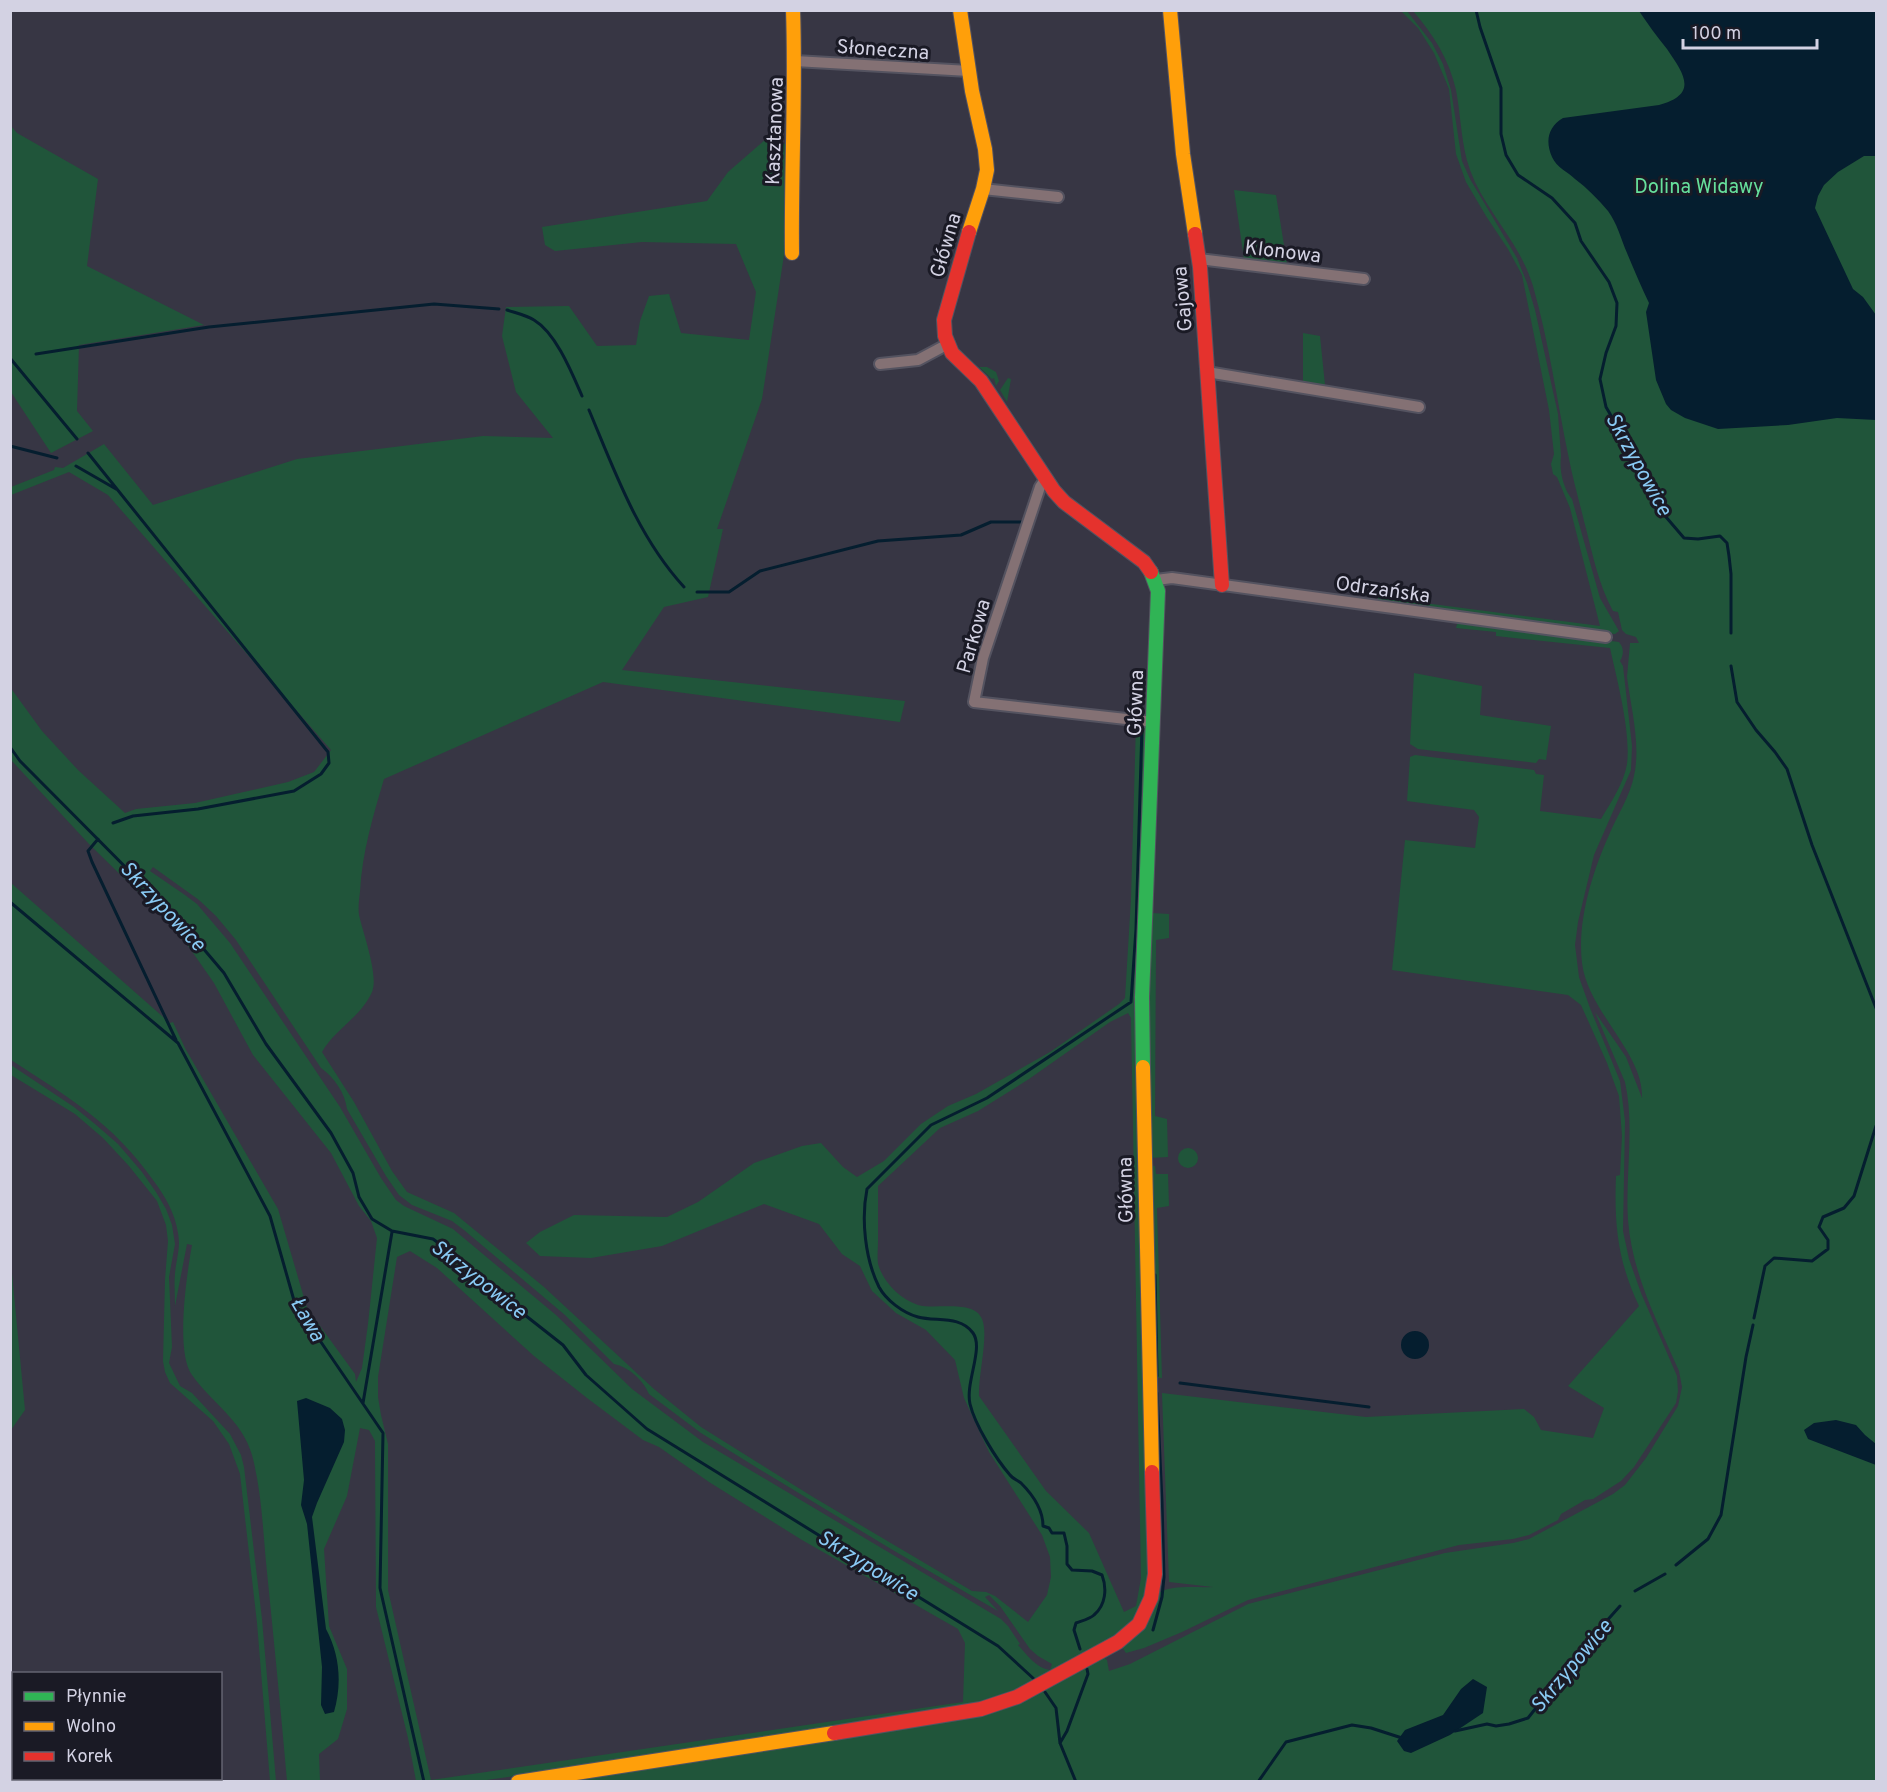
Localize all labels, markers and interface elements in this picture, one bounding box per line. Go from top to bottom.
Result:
scale bar [1683,12,1816,50]
text: 100 m [1692,23,1741,46]
street label: Słoneczna [836,35,930,67]
street label: Kasztanowa [761,77,791,185]
park label: Dolina Widawy [1634,175,1764,201]
street label: Główna [925,210,969,281]
street label: Klonowa [1243,235,1322,271]
street label: Gajowa [1168,265,1200,333]
water label: Skrzypowice [1598,408,1678,522]
street label: Odrzańska [1334,571,1432,610]
street label: Parkowa [952,596,998,677]
street label: Główna [1123,669,1151,737]
water label: Skrzypowice [113,856,211,959]
street label: Główna [1113,1157,1141,1223]
water label: Skrzypowice [425,1234,532,1327]
water label: Ława [283,1293,330,1347]
water label: Skrzypowice [812,1525,924,1609]
water label: Skrzypowice [1525,1614,1620,1719]
legend [12,1672,222,1780]
text: Płynnie [66,1686,127,1709]
text: Wolno [66,1716,116,1739]
text: Korek [66,1746,113,1769]

